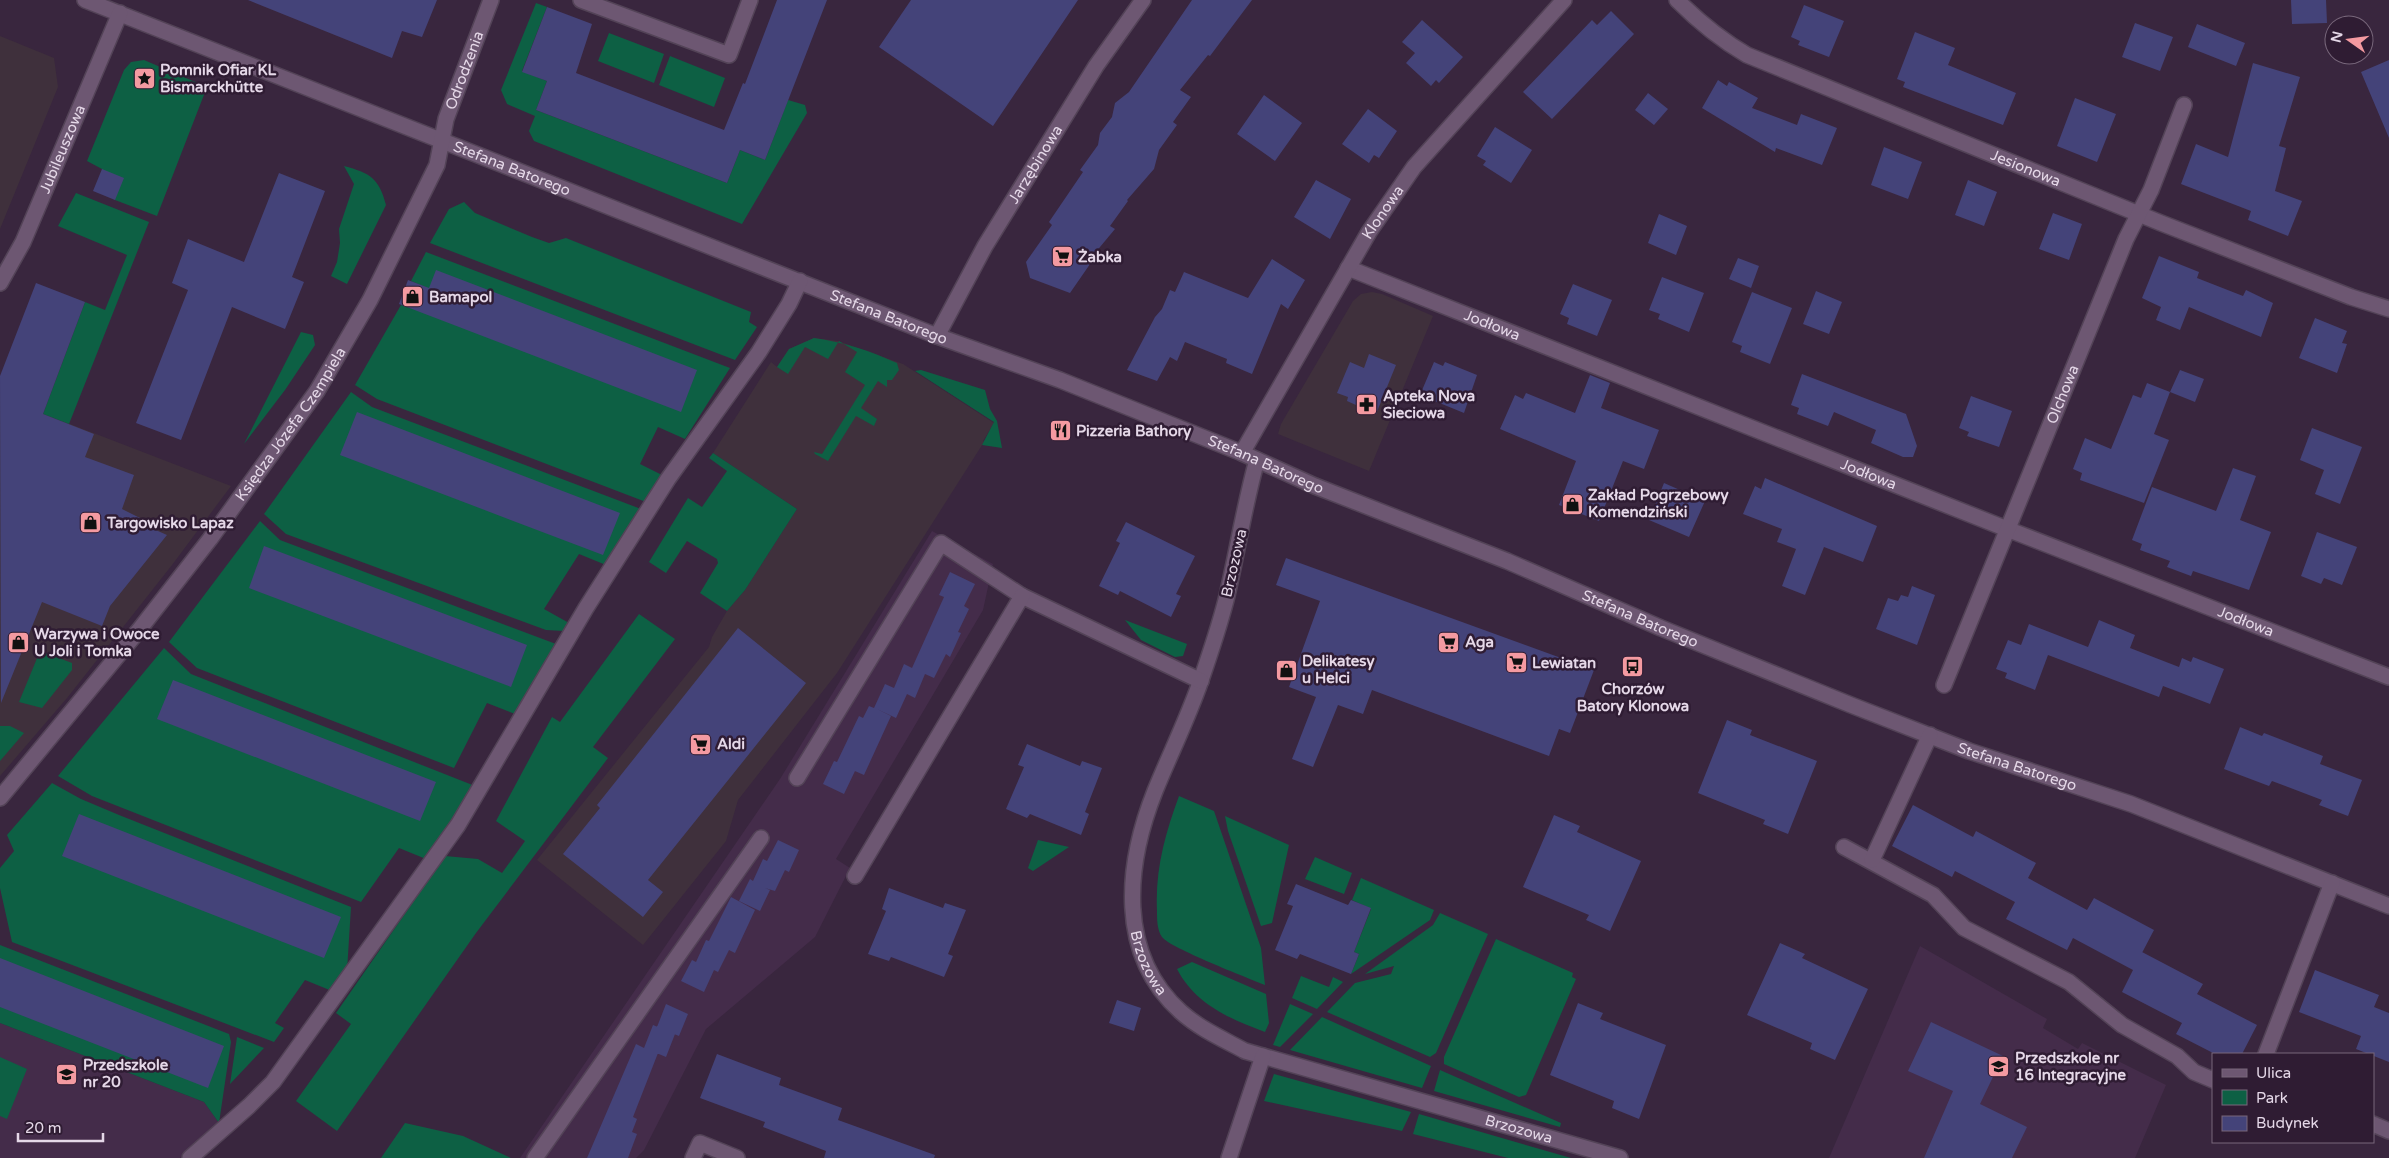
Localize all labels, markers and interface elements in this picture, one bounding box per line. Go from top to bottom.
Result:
north arrow [2324,15,2374,65]
street label: Odrodzenia [441,28,487,112]
text: N [2327,29,2346,44]
place label: Pomnik Ofiar KL Bismarckhütte [160,61,277,96]
place icon: Pomnik Ofiar KL Bismarckhütte [132,67,156,91]
street label: Jubileuszowa [36,102,89,196]
street label: Jarzębinowa [1004,122,1066,207]
street label: Stefana Batorego [451,137,573,200]
street label: Jesionowa [1988,146,2063,190]
street label: Klonowa [1358,182,1408,242]
supermarket icon: Żabka [1050,245,1074,269]
place label: Żabka [1078,248,1122,266]
shop icon: Bamapol [401,285,425,309]
street label: Stefana Batorego [828,286,950,348]
place label: Bamapol [429,288,492,307]
street label: Jodłowa [1461,306,1523,344]
street label: Księdza Józefa Czempiela [231,344,350,504]
street label: Olchowa [2043,362,2083,426]
place label: Apteka Nova Sieciowa [1383,387,1475,422]
pharmacy icon: Apteka Nova Sieciowa [1355,393,1379,417]
restaurant icon: Pizzeria Bathory [1048,419,1072,443]
place label: Pizzeria Bathory [1076,422,1191,441]
street label: Stefana Batorego [1205,431,1326,498]
street label: Jodłowa [1838,455,1899,493]
place label: Zakład Pogrzebowy Komendziński [1588,486,1728,521]
shop icon: Zakład Pogrzebowy Komendziński [1560,492,1584,516]
shop icon: Targowisko Lapaz [79,511,103,535]
place label: Targowisko Lapaz [106,514,234,533]
street label: Brzozowa [1217,527,1251,599]
street label: Stefana Batorego [1579,586,1701,651]
street label: Jodłowa [2215,603,2277,641]
place label: Warzywa i Owoce U Joli i Tomka [34,625,160,660]
supermarket icon: Aga [1437,630,1461,654]
shop icon: Warzywa i Owoce U Joli i Tomka [6,631,30,655]
place label: Aga [1465,633,1494,652]
supermarket icon: Lewiatan [1504,651,1528,675]
place label: Delikatesy u Helci [1302,652,1375,687]
place label: Lewiatan [1532,654,1596,672]
bus stop icon: Chorzów Batory Klonowa [1621,654,1645,678]
shop icon: Delikatesy u Helci [1274,658,1298,682]
place label: Chorzów Batory Klonowa [1577,680,1689,716]
supermarket icon: Aldi [689,732,713,756]
place label: Aldi [717,735,745,753]
street label: Stefana Batorego [1955,738,2079,795]
street label: Brzozowa [1127,929,1171,999]
place label: Przedszkole nr 16 Integracyjne [2015,1049,2127,1085]
legend [2212,1053,2374,1143]
school or university icon: Przedszkole nr 16 Integracyjne [1987,1055,2011,1079]
place label: Przedszkole nr 20 [83,1056,169,1091]
school or university icon: Przedszkole nr 20 [55,1062,79,1086]
text: Ulica [2256,1064,2291,1082]
text: Park [2256,1089,2288,1107]
scale bar [18,1110,102,1142]
street label: Brzozowa [1483,1111,1555,1147]
text: Budynek [2256,1114,2319,1132]
text: 20 m [25,1119,62,1137]

